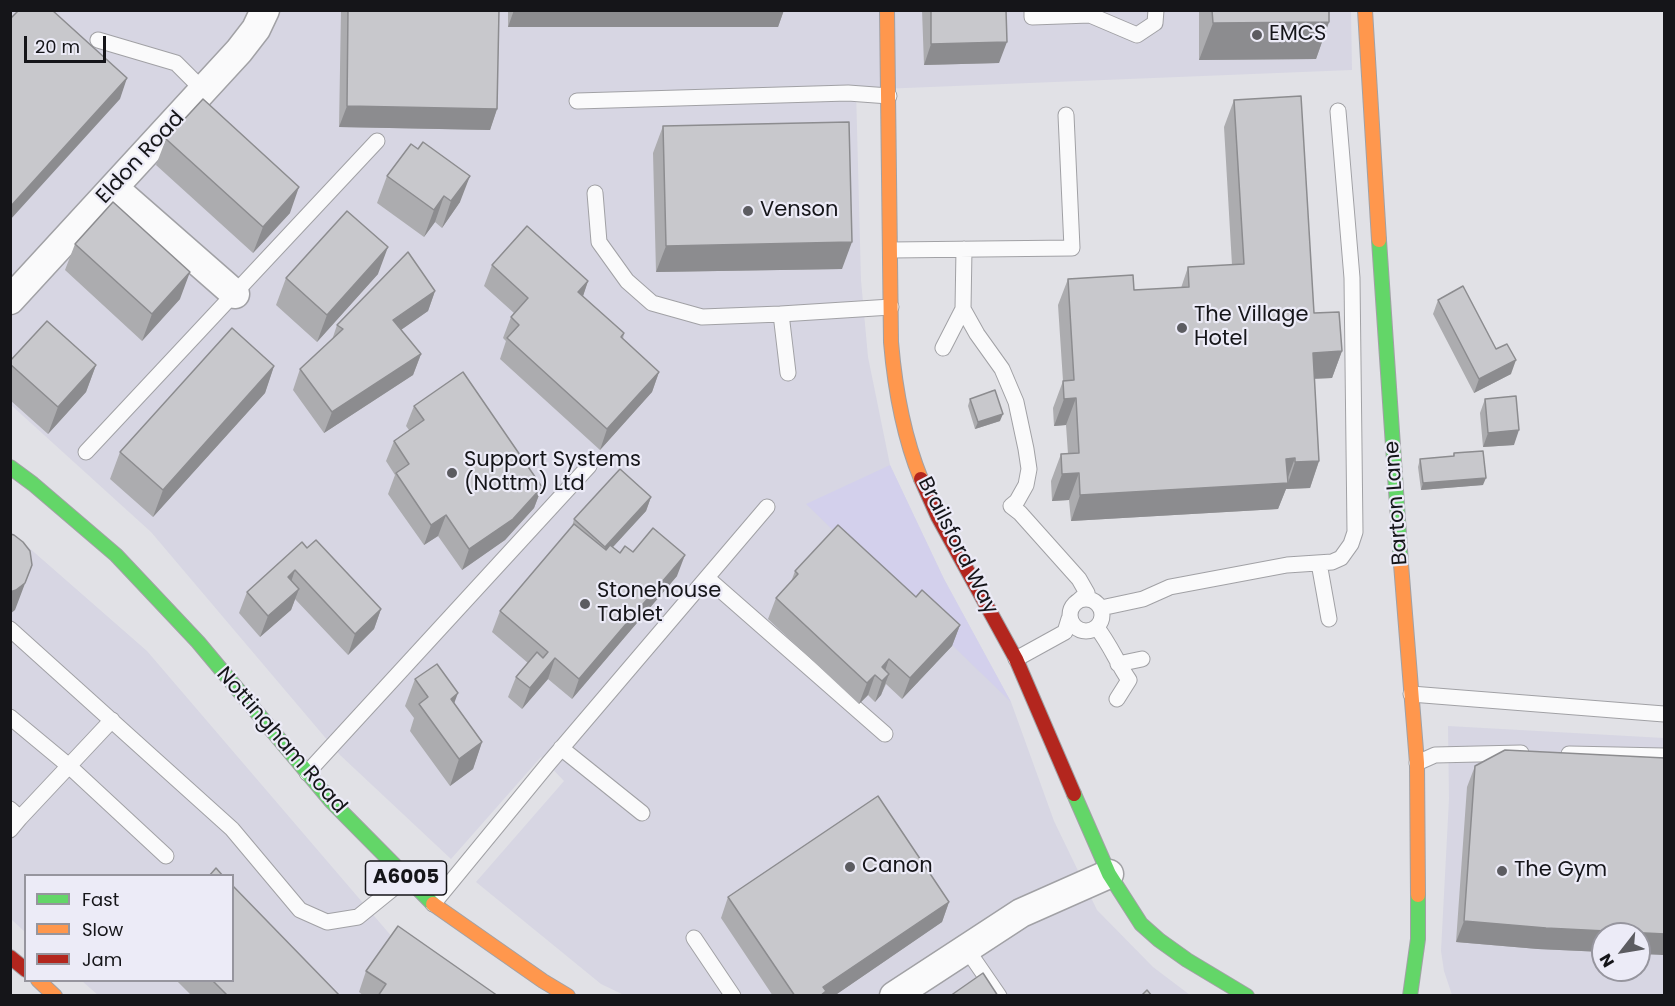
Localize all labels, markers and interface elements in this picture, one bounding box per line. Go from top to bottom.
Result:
place label: EMCS [1269,22,1326,48]
scale bar [27,24,110,62]
marker: EMCS [1250,28,1264,42]
text: 20 m [35,34,80,59]
street label: Eldon Road [92,107,190,209]
place label: Venson [760,198,838,224]
marker: Venson [741,204,755,218]
place label: The Village Hotel [1194,303,1309,353]
marker: The Village Hotel [1175,321,1189,335]
street label: Barton Lane [1380,440,1414,566]
place label: Support Systems (Nottm) Ltd [464,448,641,498]
marker: Support Systems (Nottm) Ltd [445,466,459,480]
street label: Brailsford Way [912,473,1002,619]
place label: Stonehouse Tablet [597,579,721,629]
marker: Stonehouse Tablet [578,597,592,611]
street label: Nottingham Road [211,663,351,819]
place label: Canon [862,854,933,880]
place label: The Gym [1514,858,1607,884]
marker: Canon [843,860,857,874]
road number: A6005 [366,861,446,895]
marker: The Gym [1495,864,1509,878]
legend [24,874,234,982]
text: Fast [82,887,119,912]
text: Slow [82,917,123,942]
north arrow [1591,922,1651,982]
text: Jam [82,947,122,972]
text: N [1594,949,1620,972]

